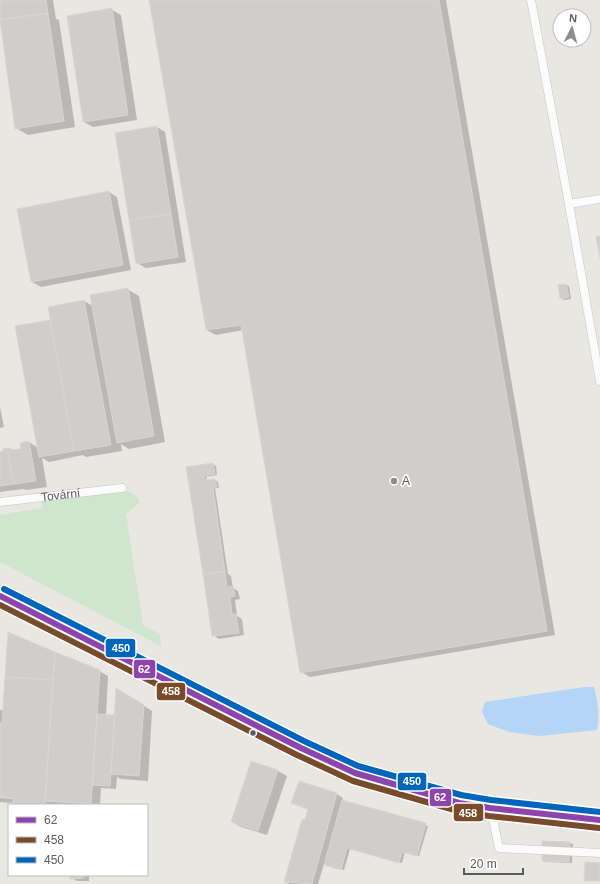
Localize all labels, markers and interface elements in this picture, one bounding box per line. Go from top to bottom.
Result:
north arrow [552,8,592,48]
text: N [568,12,578,24]
place label: A [402,474,410,488]
marker: A [389,476,399,486]
street label: Tovární [40,486,82,504]
line badge: 450 [105,638,136,658]
text: 450 [112,642,130,654]
line badge: 62 [133,659,156,679]
text: 62 [138,663,150,675]
line badge: 458 [156,682,186,701]
text: 458 [162,685,180,697]
unlabelled marker [248,728,258,738]
line badge: 450 [397,772,427,791]
text: 450 [403,775,421,787]
line badge: 62 [429,788,452,807]
text: 62 [434,791,446,803]
line badge: 458 [453,803,484,822]
legend [8,804,148,876]
text: 458 [459,807,477,819]
text: 62 [44,813,58,827]
text: 458 [44,833,64,847]
scale bar [464,850,523,876]
text: 450 [44,853,64,867]
text: 20 m [470,857,497,871]

